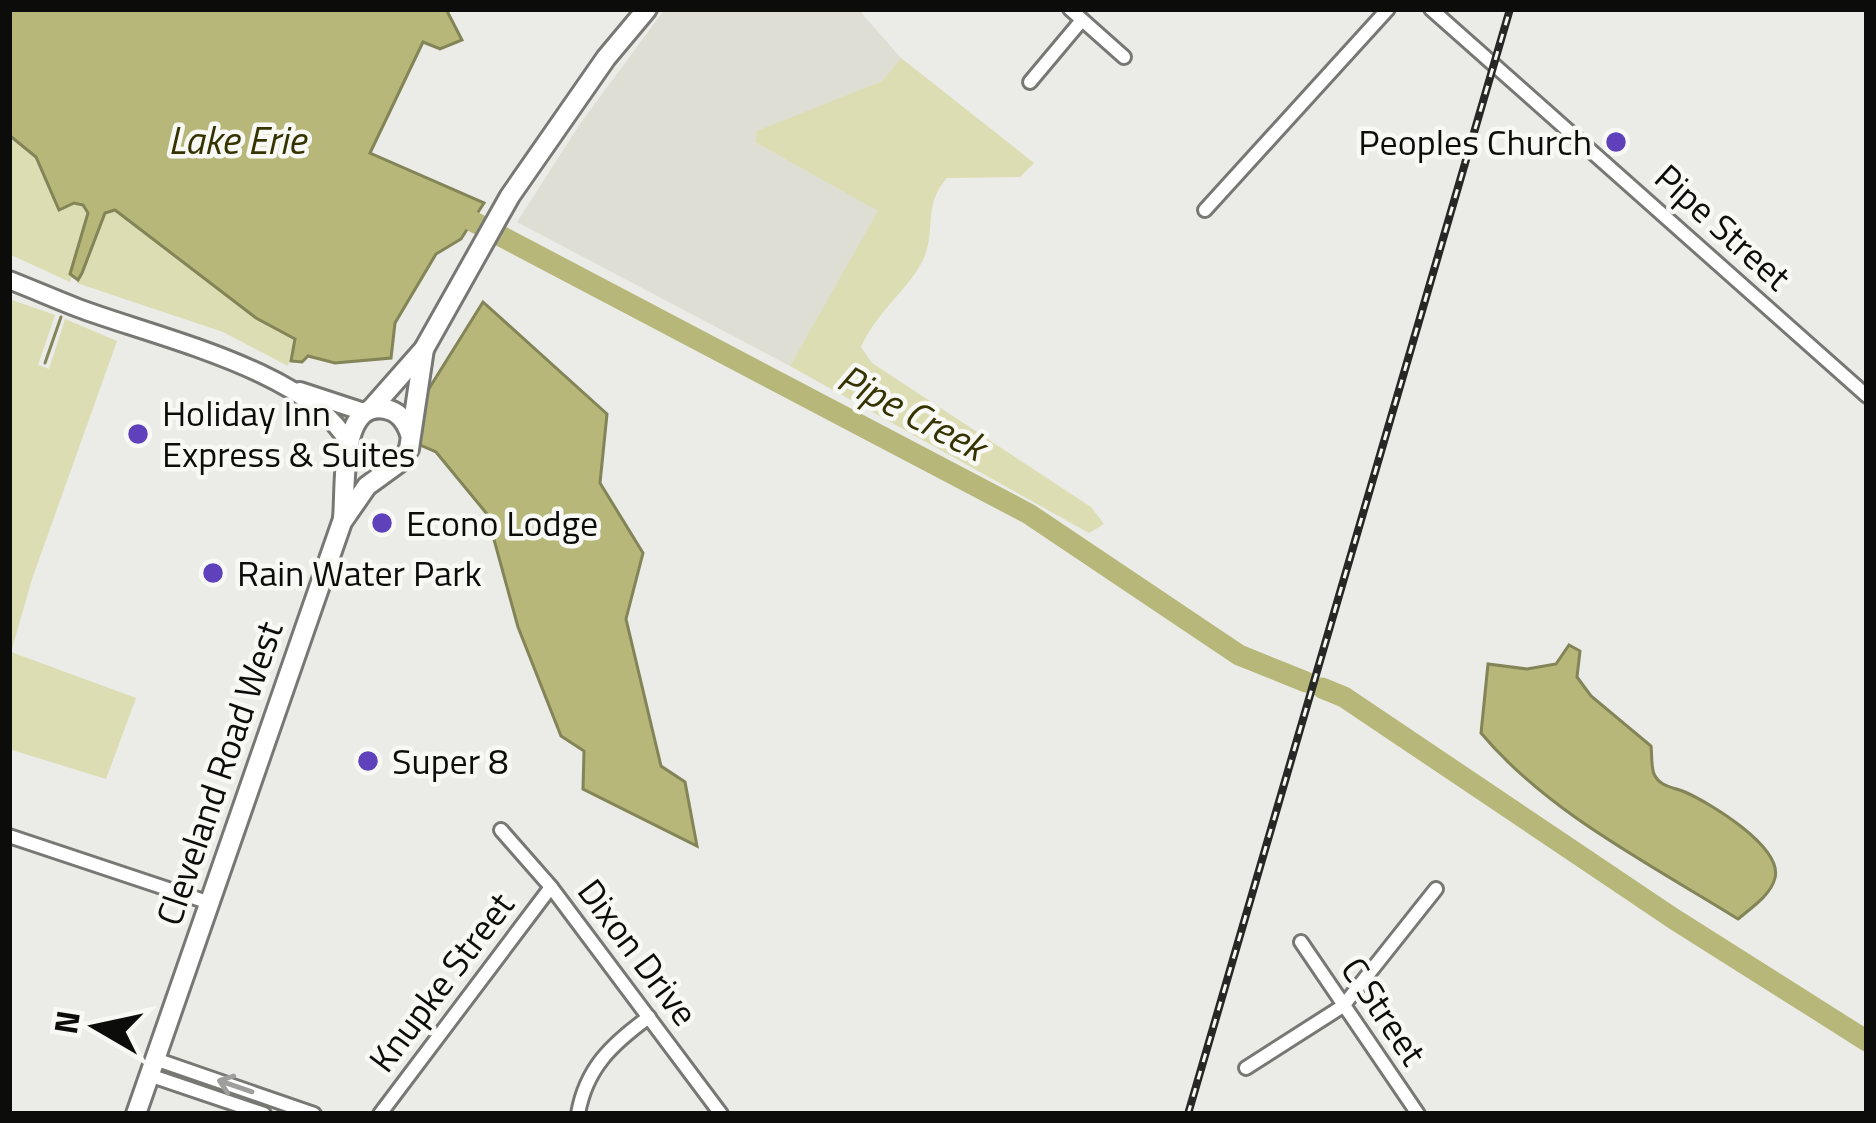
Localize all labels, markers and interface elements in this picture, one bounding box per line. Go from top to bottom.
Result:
water label: Lake Erie [168,110,308,169]
place label: Peoples Church [1358,114,1592,169]
marker: Peoples Church [1603,129,1629,155]
street label: Pipe Street [1643,150,1804,303]
water label: Pipe Creek [828,348,1001,477]
place label: Holiday Inn Express & Suites [162,385,416,481]
marker: Holiday Inn Express & Suites [125,421,151,447]
place label: Econo Lodge [406,495,598,550]
marker: Econo Lodge [369,510,395,536]
place label: Rain Water Park [237,545,482,600]
marker: Rain Water Park [200,560,226,586]
street label: Cleveland Road West [141,613,296,932]
place label: Super 8 [392,733,508,788]
marker: Super 8 [355,748,381,774]
street label: Dixon Drive [565,866,712,1037]
street label: Knupke Street [354,880,527,1083]
street label: C Street [1328,945,1441,1076]
north arrow [36,967,156,1087]
text: N [40,1007,93,1038]
one-way arrow [217,1074,254,1095]

